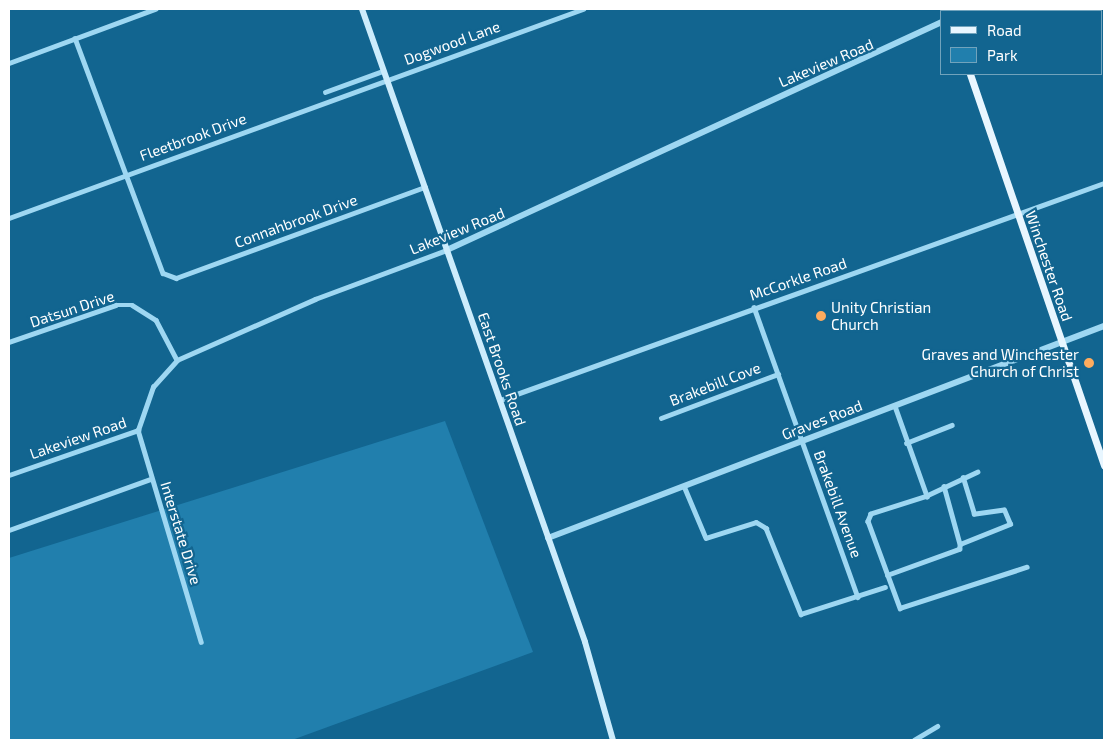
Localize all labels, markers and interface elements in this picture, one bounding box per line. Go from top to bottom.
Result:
legend [940,10,1103,75]
street label: Dogwood Lane [402,17,502,69]
text: Road [987,21,1022,39]
street label: Lakeview Road [776,35,876,91]
text: Park [987,46,1018,64]
street label: Fleetbrook Drive [137,109,249,165]
street label: Connahbrook Drive [232,190,360,252]
street label: Lakeview Road [407,204,507,258]
street label: Winchester Road [1022,208,1076,324]
street label: McCorkle Road [747,254,849,304]
street label: Datsun Drive [27,287,117,331]
place label: Unity Christian Church [831,298,931,333]
street label: East Brooks Road [474,310,530,428]
marker: Unity Christian Church [815,310,827,322]
place label: Graves and Winchester Church of Christ [921,345,1079,380]
marker: Graves and Winchester Church of Christ [1083,357,1095,369]
street label: Brakebill Cove [667,358,763,410]
street label: Graves Road [779,396,865,444]
street label: Lakeview Road [27,413,129,463]
street label: Brakebill Avenue [810,447,866,561]
street label: Interstate Drive [157,479,205,587]

